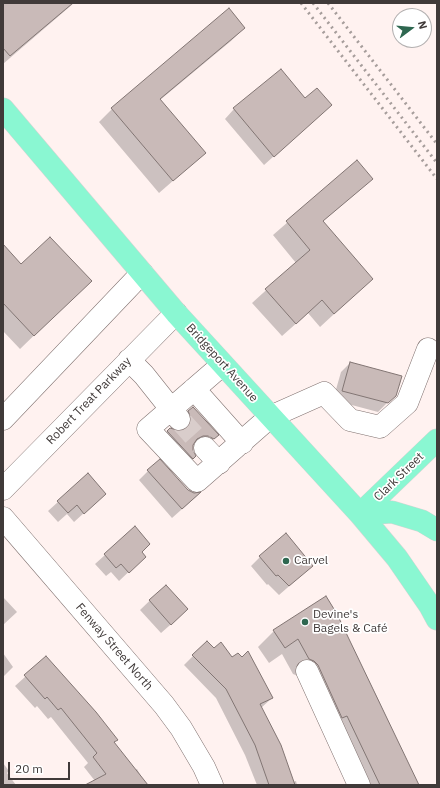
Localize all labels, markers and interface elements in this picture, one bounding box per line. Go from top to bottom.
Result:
north arrow [392,8,432,48]
text: N [415,19,430,31]
street label: Bridgeport Avenue [183,321,261,405]
street label: Robert Treat Parkway [44,354,134,448]
street label: Clark Street [371,450,427,504]
place label: Carvel [294,554,328,568]
marker: Carvel [281,556,291,566]
street label: Fenway Street North [72,601,156,693]
place label: Devine's Bagels & Café [313,608,387,636]
marker: Devine's Bagels & Café [300,617,310,627]
scale bar [10,754,72,780]
text: 20 m [15,761,43,776]

